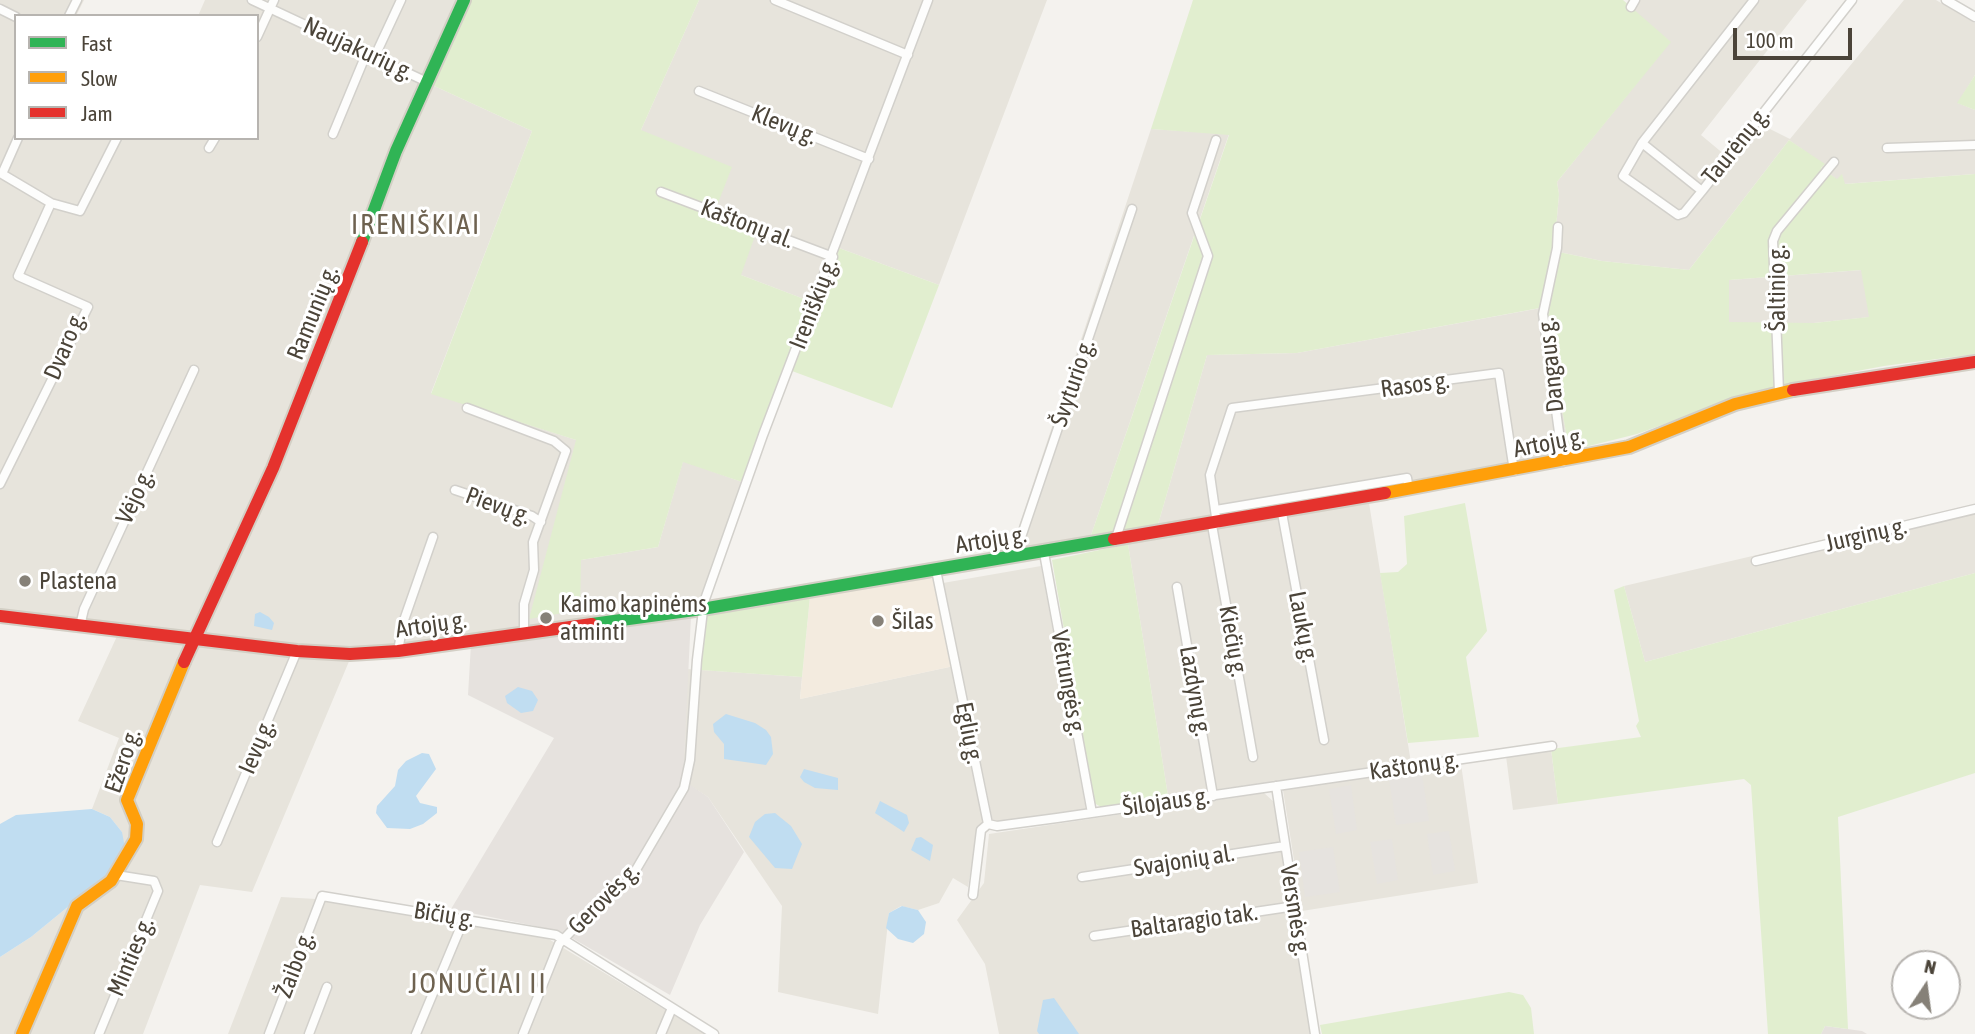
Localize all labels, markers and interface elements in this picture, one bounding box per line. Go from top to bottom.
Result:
street label: Naujakurių g. [299,11,417,87]
legend [14,14,259,140]
scale bar [1737,14,1856,58]
text: 100 m [1746,28,1794,52]
text: Fast [81,31,112,55]
text: Slow [81,66,117,90]
street label: Klevų g. [747,99,821,151]
text: Jam [81,101,113,125]
street label: Taurėnų g. [1696,102,1776,190]
street label: Kaštonų al. [696,193,798,255]
district label: IRENIŠKIAI [352,208,480,242]
street label: Šaltinio g. [1763,245,1791,331]
street label: Ireniškių g. [784,255,844,353]
street label: Ramunių g. [281,262,345,364]
street label: Dvaro g. [38,308,92,384]
street label: Dangaus g. [1532,316,1570,414]
street label: Švyturio g. [1045,336,1101,430]
street label: Rasos g. [1379,366,1451,404]
street label: Artojų g. [1511,422,1587,464]
street label: Vėjo g. [110,465,160,529]
street label: Pievų g. [462,481,534,531]
street label: Jurginų g. [1823,512,1909,558]
street label: Artojų g. [953,520,1029,560]
place label: Plastena [39,567,117,595]
marker: Plastena [17,573,33,589]
street label: Laukų g. [1282,589,1324,665]
place label: Kaimo kapinėms atminti [560,590,707,646]
street label: Kiečių g. [1213,603,1253,679]
street label: Artojų g. [394,606,468,644]
place label: Šilas [892,607,934,635]
marker: Kaimo kapinėms atminti [538,610,554,626]
marker: Šilas [870,613,886,629]
street label: Vėtrungės g. [1045,628,1091,738]
street label: Lazdynų g. [1173,644,1217,738]
street label: Eglių g. [949,700,989,766]
street label: Ievų g. [233,716,281,778]
street label: Ežero g. [99,725,147,797]
street label: Kaštonų g. [1367,745,1461,787]
street label: Šilojaus g. [1121,782,1211,822]
street label: Svajonių al. [1132,839,1236,883]
street label: Gerovės g. [562,857,646,941]
street label: Versmės g. [1274,862,1316,958]
street label: Bičių g. [412,896,476,934]
street label: Baltaragio tak. [1129,898,1259,944]
street label: Minties g. [102,913,160,1001]
street label: Žaibo g. [269,928,321,1002]
north arrow [1891,950,1961,1020]
text: N [1922,955,1938,978]
district label: JONUČIAI II [410,967,546,1001]

